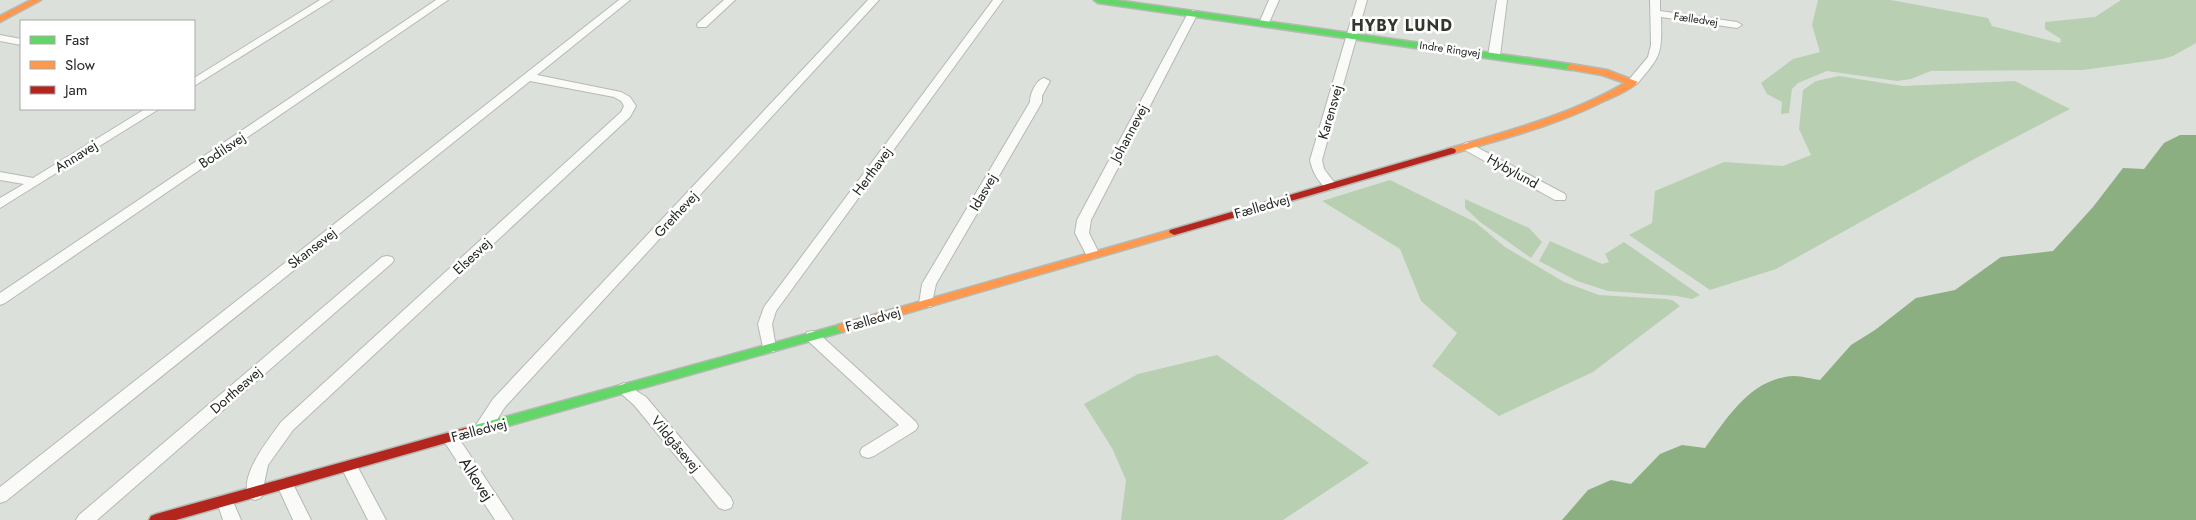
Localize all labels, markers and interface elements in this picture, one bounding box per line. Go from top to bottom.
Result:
street label: Fælledvej [1673,8,1719,30]
district label: HYBY LUND [1351,14,1453,37]
legend [20,20,195,110]
text: Fast [65,29,89,51]
street label: Indre Ringvej [1418,37,1482,61]
text: Slow [65,54,96,76]
text: Jam [63,79,88,101]
street label: Karensvej [1313,82,1347,142]
street label: Johannevej [1104,100,1153,167]
street label: Bodilsvej [195,127,249,173]
street label: Annavej [51,135,101,177]
street label: Herthavej [847,142,897,200]
street label: Hybylund [1484,149,1542,193]
street label: Idasvej [964,170,1002,214]
street label: Grethevej [649,186,703,242]
street label: Fælledvej [1232,189,1292,223]
street label: Skansevej [283,223,341,273]
street label: Elsesvej [448,233,496,279]
street label: Fælledvej [843,302,903,336]
street label: Dortheavej [206,362,266,418]
street label: Vildgåsevej [646,411,706,477]
street label: Fælledvej [449,413,509,447]
street label: Alkevej [454,453,499,506]

